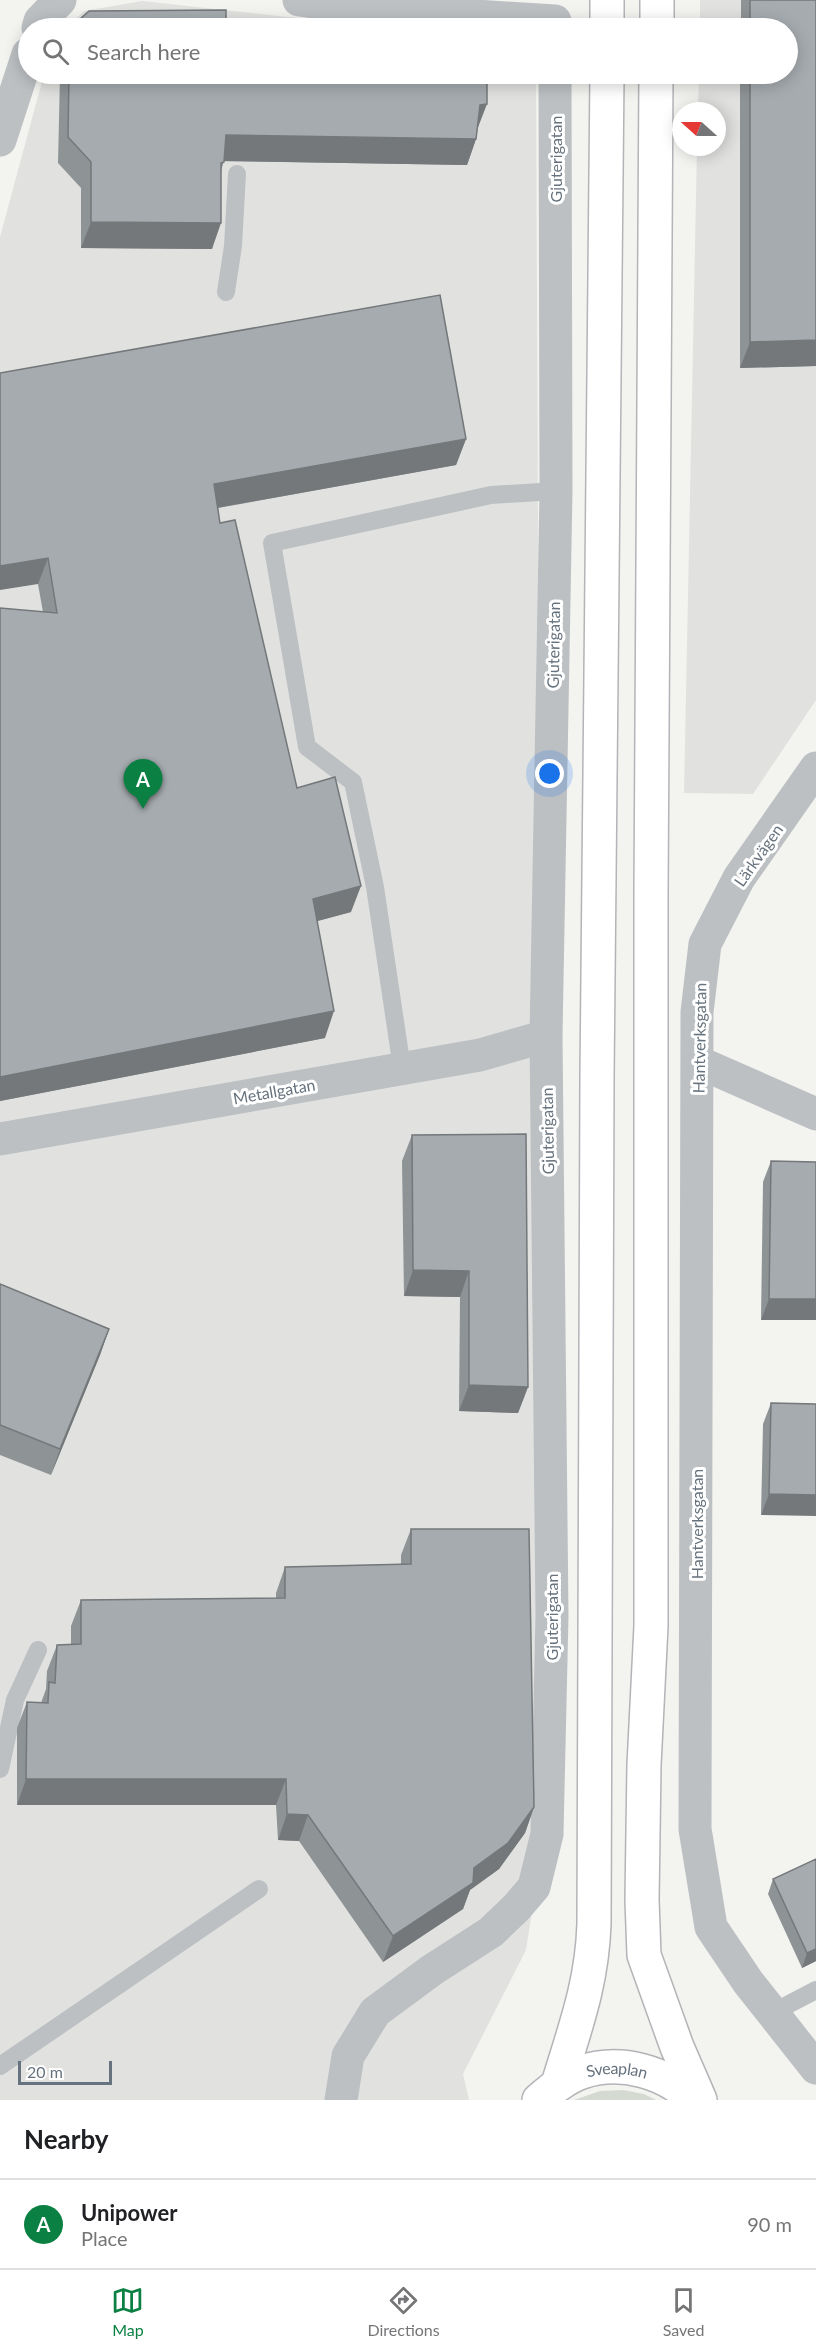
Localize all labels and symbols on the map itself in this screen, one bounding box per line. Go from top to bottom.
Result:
north arrow [672,102,726,156]
street label: Gjuterigatan [546,116,565,202]
street label: Gjuterigatan [543,601,563,689]
your location [535,759,564,788]
pin: A [124,760,162,809]
street label: Lärkvägen [730,820,786,890]
street label: Hantverksgatan [689,983,709,1093]
street label: Metallgatan [231,1074,317,1108]
street label: Gjuterigatan [537,1087,557,1175]
street label: Hantverksgatan [687,1469,706,1579]
street label: Gjuterigatan [542,1574,561,1660]
street label: Sveaplan [584,2057,650,2081]
scale bar [18,2058,112,2086]

